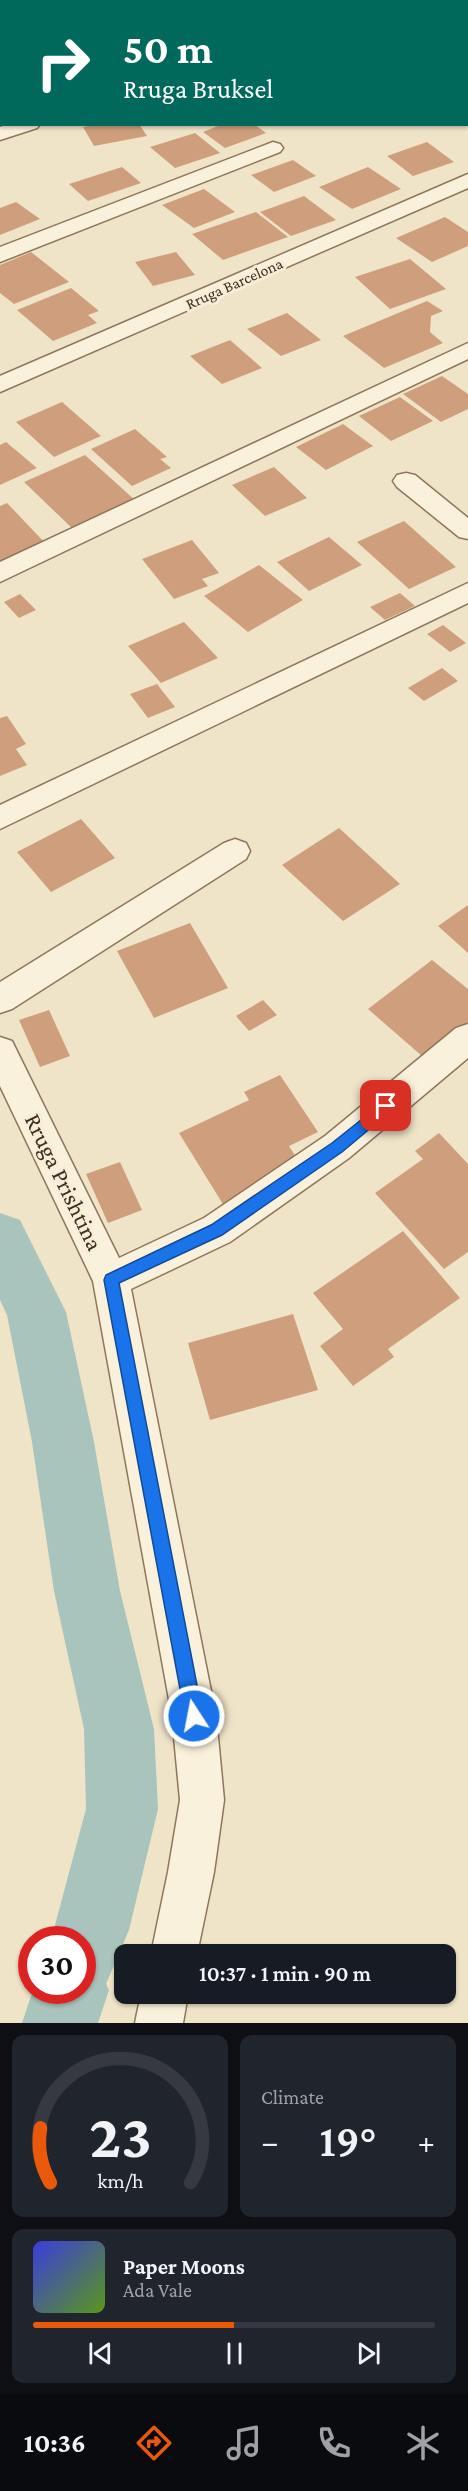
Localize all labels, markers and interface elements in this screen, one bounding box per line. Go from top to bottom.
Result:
icon: right [24,24,102,102]
text: 50 m [123,25,213,72]
text: Rruga Bruksel [123,74,273,104]
street label: Rruga Barcelona [183,254,286,313]
pin [360,1080,411,1131]
icon: arrive [369,1089,402,1122]
street label: Rruga Prishtina [20,1109,109,1255]
position arrow [162,1684,226,1748]
speed limit sign: 30 [18,1926,96,2004]
text: 10:37 · 1 min · 90 m [199,1961,371,1986]
text: Climate [261,2086,324,2108]
text: 23 [89,2101,151,2170]
text: 19° [320,2116,376,2166]
text: − [261,2123,278,2160]
text: + [418,2123,435,2160]
text: km/h [97,2169,144,2193]
text: Paper Moons [123,2254,245,2279]
text: Ada Vale [123,2279,192,2301]
icon: previous [84,2337,117,2370]
icon: pause [218,2337,251,2370]
icon: next [352,2337,385,2370]
icon: directions [133,2422,175,2464]
icon: music [223,2422,265,2464]
icon: phone [313,2422,355,2464]
icon: climate [402,2422,444,2464]
text: 10:36 [24,2428,86,2458]

